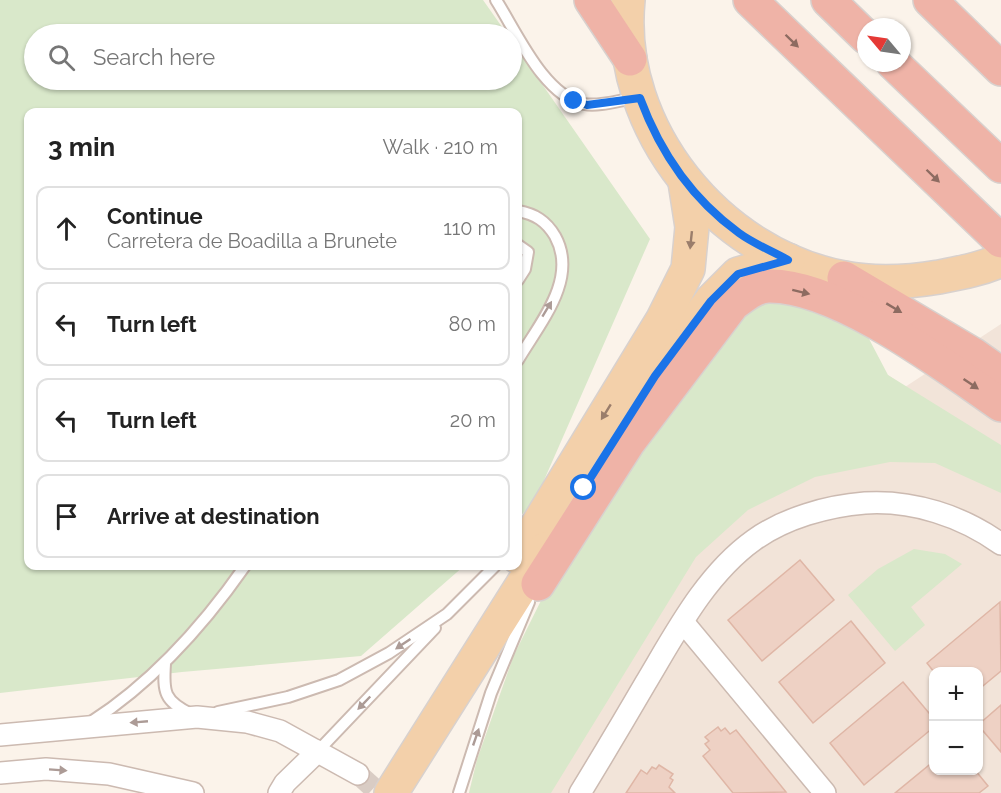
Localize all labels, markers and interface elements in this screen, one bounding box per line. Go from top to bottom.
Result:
north arrow [857,18,911,72]
search box [24,24,522,90]
one-way arrow [785,33,799,47]
icon: search [45,41,78,74]
text: Search here [93,44,215,70]
route end [560,87,586,113]
text: 3 min [48,132,115,162]
text: Walk · 210 m [383,135,498,159]
one-way arrow [925,168,939,182]
text: Continue [107,203,203,229]
icon: ahead [50,212,83,245]
text: 110 m [443,216,496,240]
text: Carretera de Boadilla a Brunete [107,229,397,253]
one-way arrow [686,230,696,249]
one-way arrow [792,287,810,297]
one-way arrow [542,301,552,318]
one-way arrow [886,303,903,313]
icon: left [50,308,83,341]
text: Turn left [107,311,197,337]
text: 80 m [448,312,496,336]
one-way arrow [963,378,979,390]
icon: left [50,404,83,437]
one-way arrow [600,404,611,420]
text: Turn left [107,407,197,433]
text: 20 m [450,408,496,432]
route start [570,474,596,500]
icon: arrive [50,500,83,533]
text: Arrive at destination [107,503,320,529]
one-way arrow [395,638,411,649]
map controls [929,667,983,775]
button: + [929,667,983,721]
one-way arrow [357,696,371,711]
one-way arrow [129,717,148,727]
button: − [929,721,983,775]
one-way arrow [472,728,482,746]
one-way arrow [49,765,68,775]

